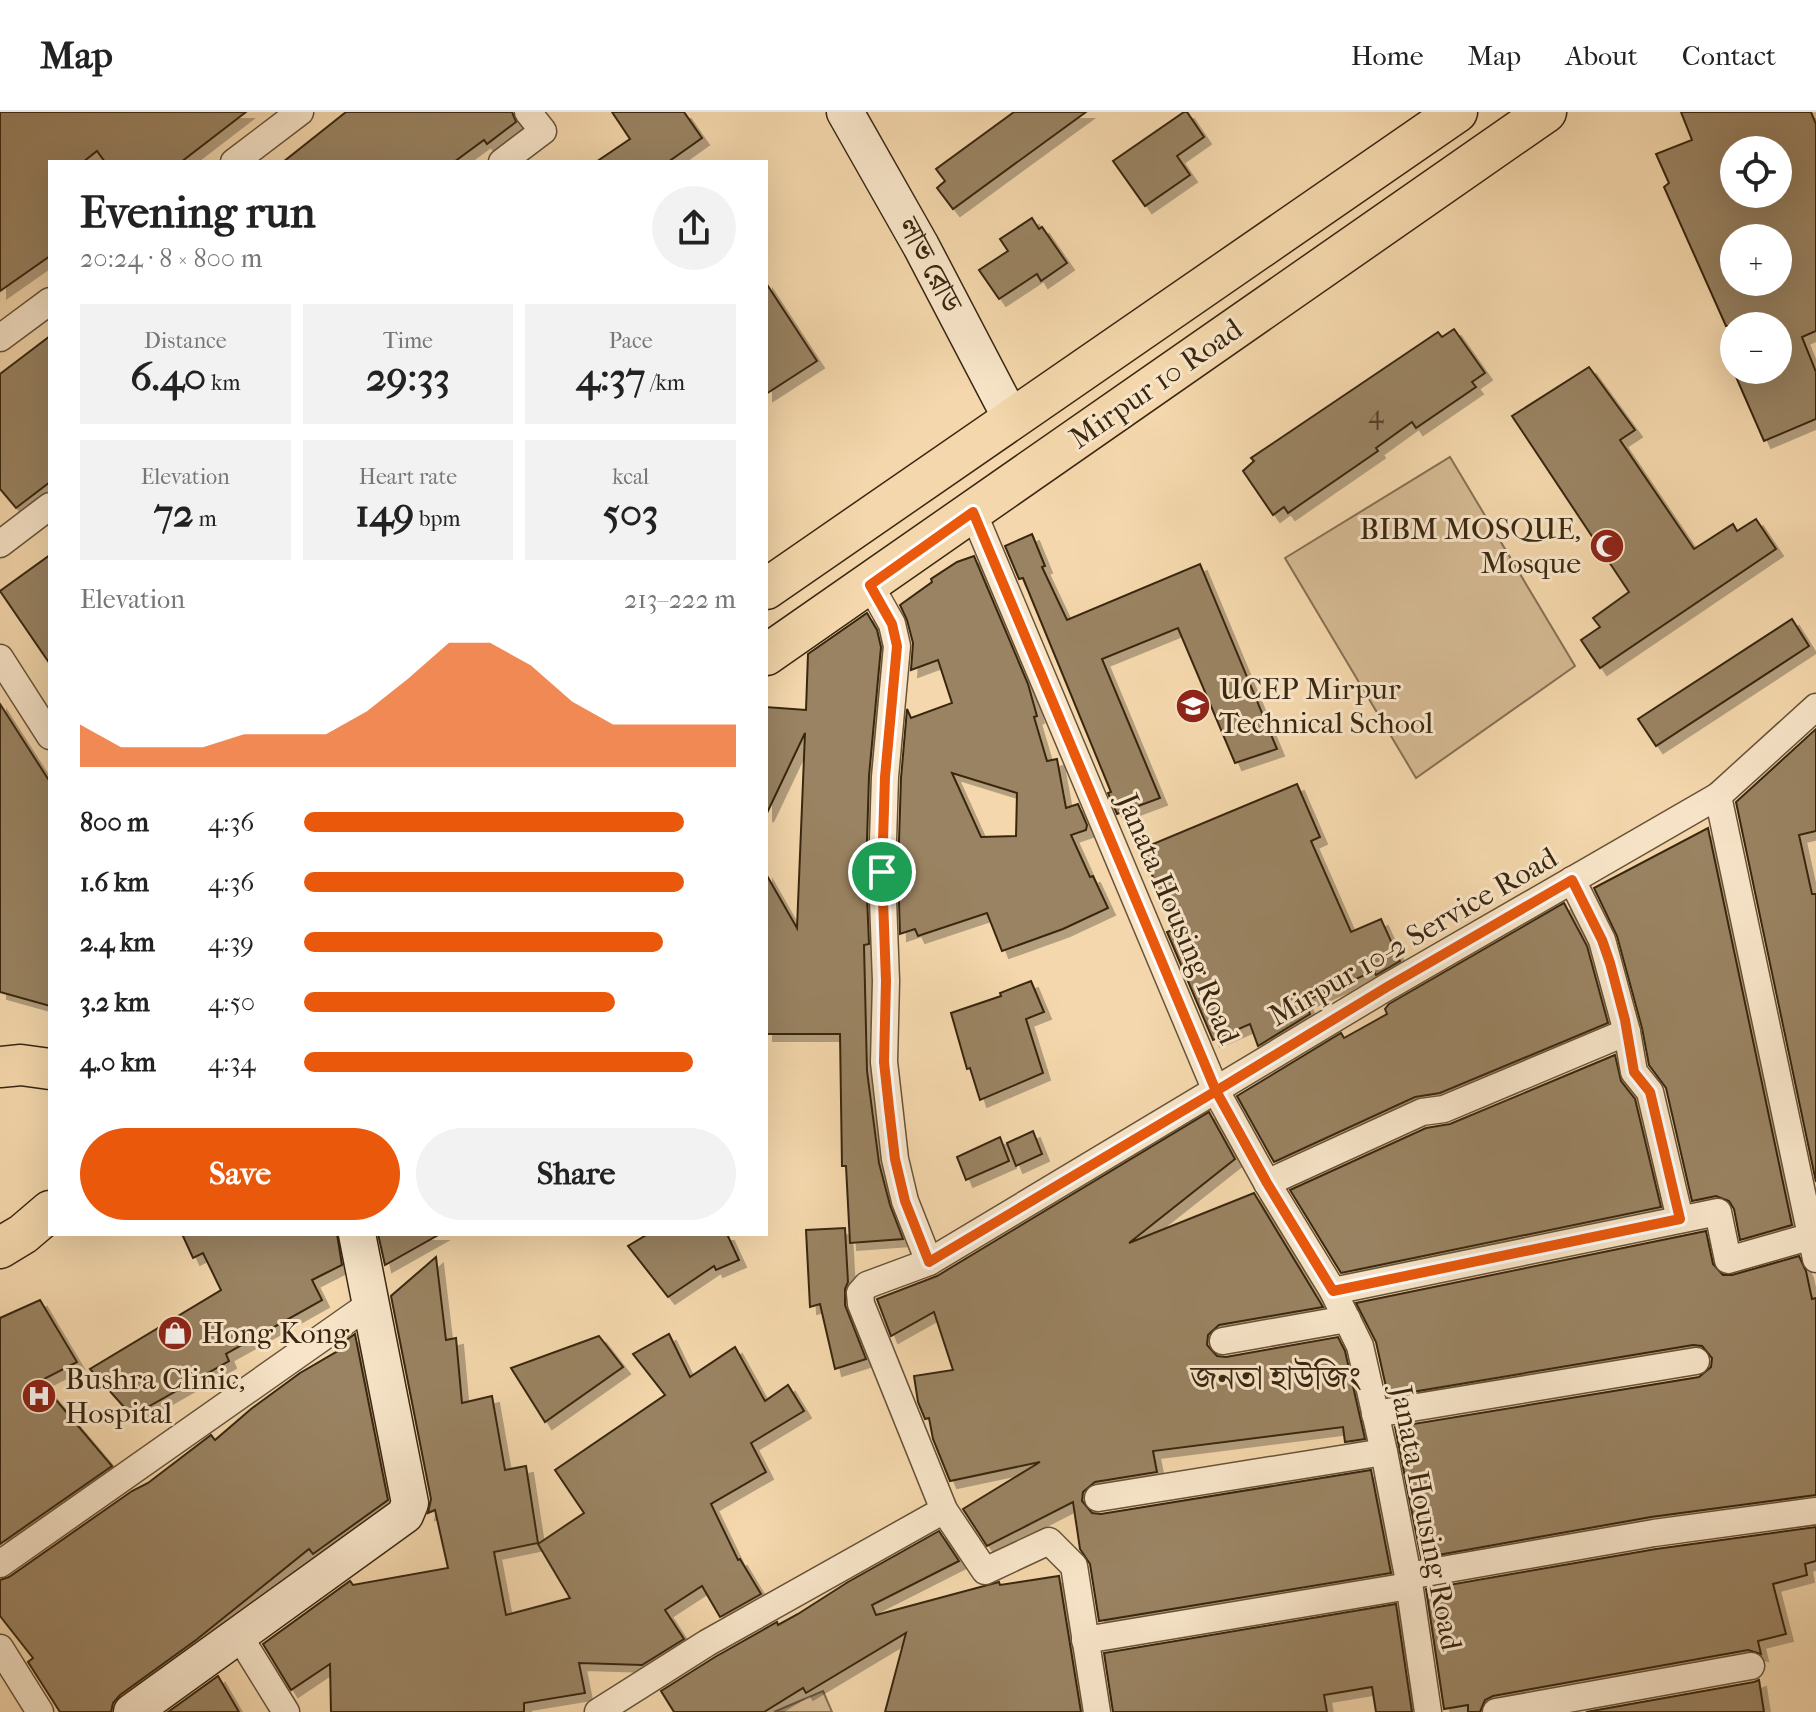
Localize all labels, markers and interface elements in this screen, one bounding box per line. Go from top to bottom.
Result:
text: Map [40,33,113,78]
text: Home [1351,39,1424,72]
text: Map [1468,39,1521,72]
text: About [1565,39,1638,72]
text: Contact [1682,39,1776,72]
map controls [1720,136,1792,384]
button: locate [1720,136,1792,208]
button: share [652,186,736,270]
text: Evening run [80,187,315,238]
street label: লাভ রোড [890,211,970,319]
button: + [1720,224,1792,296]
text: 20:24 · 8 × 800 m [80,243,262,274]
street label: Mirpur 10 Road [1063,311,1249,456]
button: − [1720,312,1792,384]
text: Distance [144,328,227,354]
text: Time [383,328,433,354]
text: Pace [609,328,653,354]
text: 6.40 [130,354,206,400]
text: 29:33 [366,354,450,400]
text: 4:37 [576,354,645,400]
text: km [206,370,241,396]
text: /km [645,370,685,396]
house number: 4 [1368,399,1384,430]
text: Elevation [141,464,230,490]
text: Heart rate [359,464,457,490]
text: kcal [612,464,649,490]
text: 72 [154,490,194,536]
text: 149 [355,490,414,536]
text: 503 [603,490,658,536]
text: m [194,506,217,532]
text: bpm [414,506,461,532]
place label: BIBM MOSQUE, Mosque [1360,512,1581,581]
mosque icon: BIBM MOSQUE, Mosque [1588,527,1626,565]
text: Elevation [80,584,185,615]
text: 213–222 m [624,584,736,615]
place label: UCEP Mirpur Technical School [1219,672,1433,741]
school or university icon: UCEP Mirpur Technical School [1174,687,1212,725]
street label: Janata Housing Road [1109,787,1247,1050]
text: 800 m [80,807,149,838]
text: 4:36 [208,807,254,838]
pin [848,838,916,906]
street label: Mirpur 10-2 Service Road [1263,840,1564,1034]
icon: arrive [860,850,904,894]
text: 1.6 km [80,867,149,898]
text: 4:36 [208,867,254,898]
text: 2.4 km [80,927,155,958]
text: 4:39 [208,927,254,958]
text: 3.2 km [80,987,150,1018]
text: 4:50 [208,987,255,1018]
text: 4.0 km [80,1047,156,1078]
text: 4:34 [208,1047,256,1078]
button: Save [80,1128,400,1220]
button: Share [416,1128,736,1220]
shop icon: Hong Kong [156,1314,194,1352]
place label: Hong Kong [201,1316,350,1351]
district label: জনতা হাউজিং [1189,1357,1362,1398]
place label: Bushra Clinic, Hospital [65,1362,245,1431]
hospital icon: Bushra Clinic, Hospital [20,1377,58,1415]
street label: Janata Housing Road [1383,1381,1469,1654]

